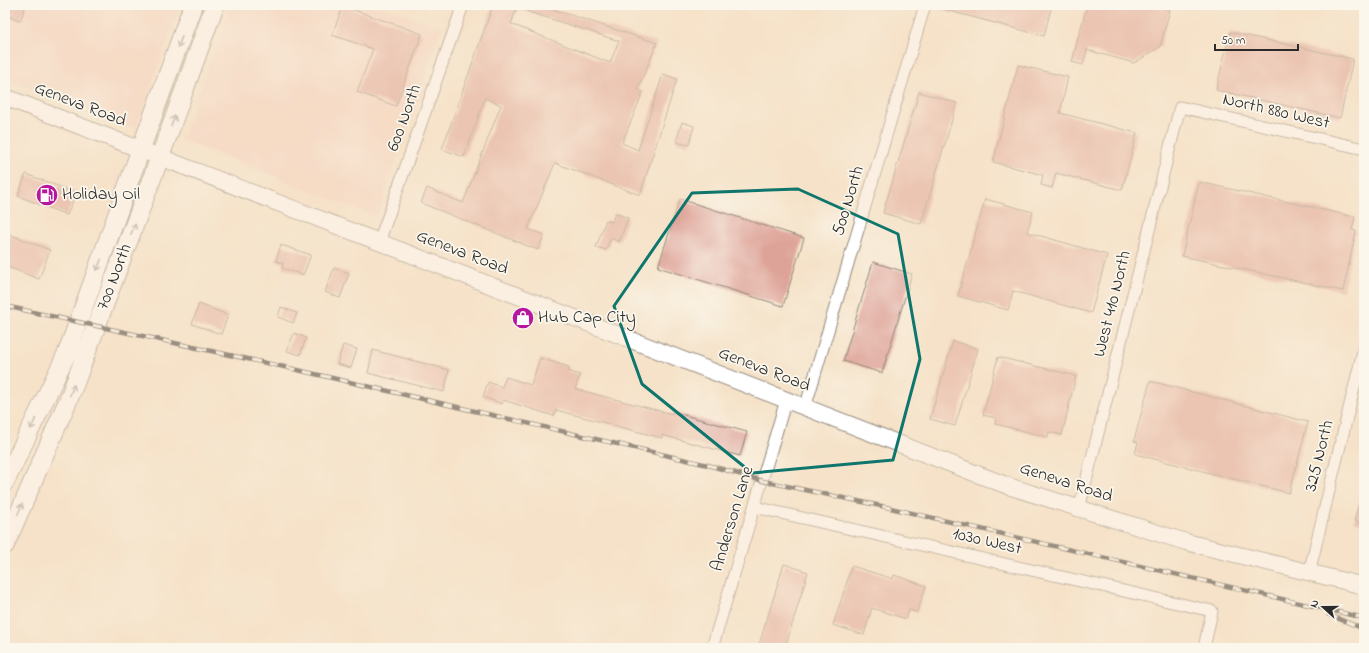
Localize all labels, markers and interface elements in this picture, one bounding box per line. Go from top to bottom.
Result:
scale bar [1215,26,1298,52]
text: 50 m [1221,32,1245,50]
one-way arrow [176,35,184,47]
street label: Geneva Road [30,76,130,134]
street label: 600 North [381,81,429,155]
street label: North 880 West [1220,87,1332,137]
one-way arrow [170,114,177,127]
street label: 500 North [826,163,872,239]
fuel station icon: Holiday Oil [34,182,60,208]
place label: Holiday Oil [62,182,140,208]
one-way arrow [129,224,137,236]
street label: Geneva Road [412,224,512,282]
street label: 700 North [90,240,140,314]
street label: West 410 North [1087,248,1139,360]
one-way arrow [94,259,102,271]
shop icon: Hub Cap City [510,305,536,331]
place label: Hub Cap City [538,305,636,331]
street label: Geneva Road [714,341,814,399]
one-way arrow [69,385,77,397]
one-way arrow [29,417,36,429]
street label: 325 North [1299,417,1341,495]
street label: Geneva Road [1016,456,1116,510]
street label: Anderson Lane [705,462,762,575]
one-way arrow [16,503,24,515]
street label: 1030 West [950,521,1024,563]
north arrow [1303,587,1343,627]
text: N [1306,597,1323,610]

